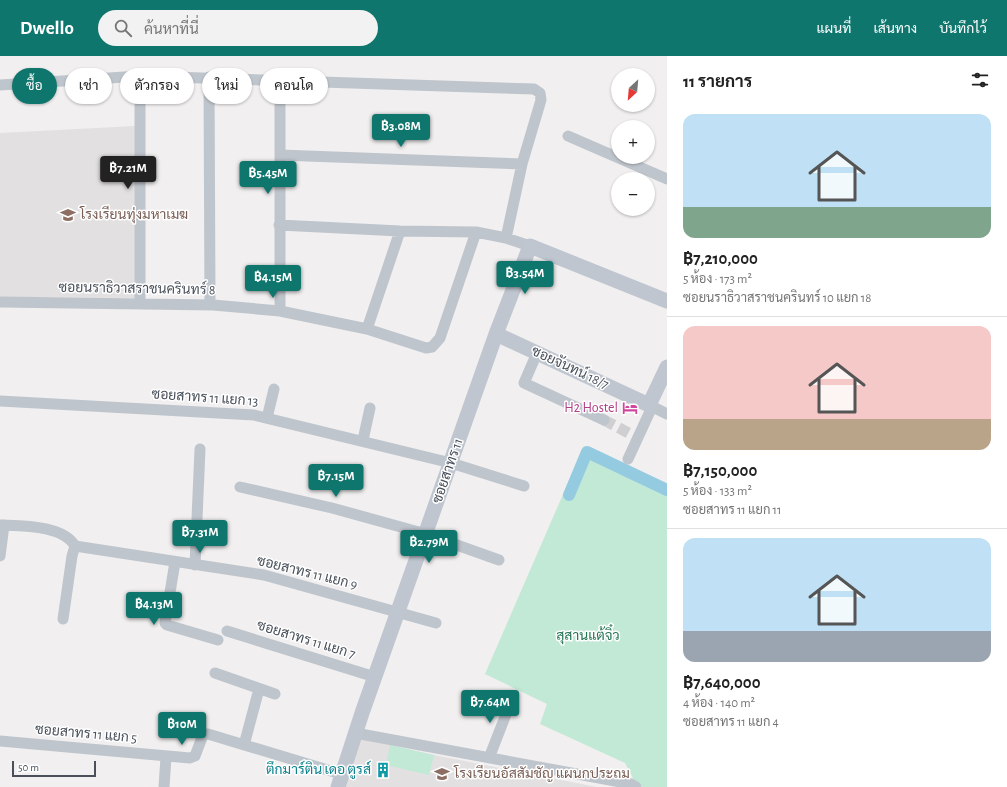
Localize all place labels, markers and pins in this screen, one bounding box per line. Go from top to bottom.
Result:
pin: ฿3.08M [368,114,434,148]
pin: ฿7.21M [95,156,161,190]
pin: ฿5.45M [235,161,301,195]
place label: โรงเรียนทุ่งมหาเมฆ [79,205,188,224]
school or university icon: โรงเรียนทุ่งมหาเมฆ [59,206,77,224]
pin: ฿3.54M [492,261,558,295]
pin: ฿4.15M [240,265,306,299]
hotel icon: H2 Hostel [621,399,639,417]
place label: H2 Hostel [564,401,618,415]
pin: ฿7.15M [303,464,369,498]
pin: ฿7.31M [167,520,233,554]
pin: ฿2.79M [396,530,462,564]
pin: ฿4.13M [121,592,187,626]
pin: ฿7.64M [457,690,523,724]
pin: ฿10M [158,712,206,746]
place label: ตึกมาร์ติน เดอ ตูรส์ [266,760,371,779]
building icon: ตึกมาร์ติน เดอ ตูรส์ [374,761,392,779]
place label: โรงเรียนอัสสัมชัญ แผนกประถม [453,764,630,782]
school or university icon: โรงเรียนอัสสัมชัญ แผนกประถม [433,765,451,783]

